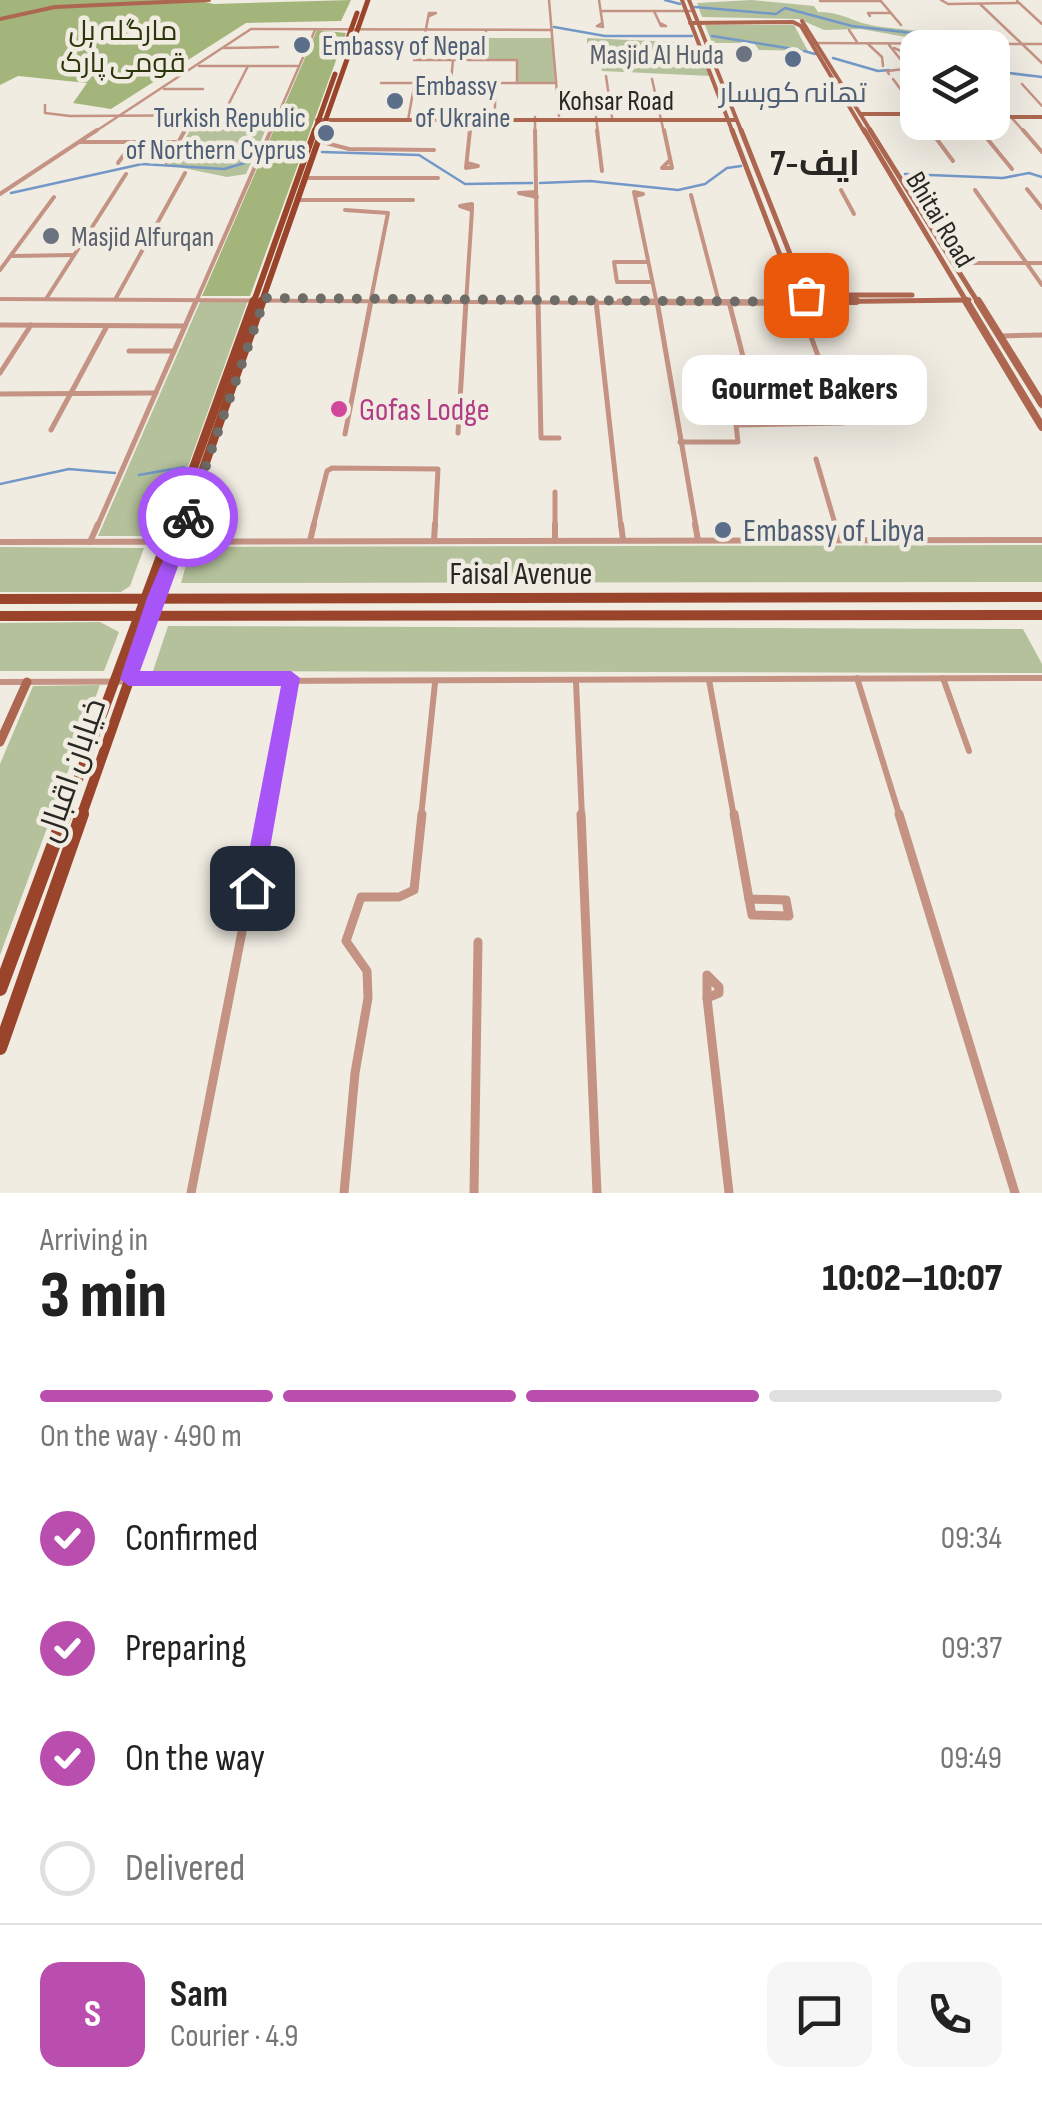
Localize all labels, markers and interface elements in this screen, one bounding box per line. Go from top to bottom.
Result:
park label: مارگلہ ہل قومی پارک [60,15,186,81]
place label: Embassy of Nepal [322,30,486,63]
map controls [900,30,1010,140]
button: layers [900,30,1010,140]
marker: Embassy of Nepal [291,34,313,56]
place label: Masjid Al Huda [590,39,724,72]
marker: Masjid Al Huda [733,43,755,65]
marker: تھانہ کوہسار [782,48,804,70]
place label: Embassy of Ukraine [415,70,510,135]
place label: تھانہ کوہسار [717,77,867,110]
street label: Kohsar Road [558,85,674,118]
marker: Embassy of Ukraine [384,90,406,112]
place label: Turkish Republic of Northern Cyprus [126,102,306,167]
marker: Turkish Republic of Northern Cyprus [315,122,337,144]
district label: ایف-7 [770,143,860,186]
street label: Bhitai Road [898,166,981,273]
place label: Masjid Alfurqan [71,221,214,254]
marker: Masjid Alfurqan [40,225,62,247]
pin [764,253,849,338]
icon: bag [779,268,834,323]
callout: Gourmet Bakers [684,355,928,425]
text: Gourmet Bakers [711,370,898,409]
place label: Gofas Lodge [359,391,490,430]
marker: Gofas Lodge [328,398,350,420]
courier [138,467,238,567]
icon: bike [161,490,216,545]
place label: Embassy of Libya [743,512,925,551]
marker: Embassy of Libya [712,519,734,541]
street label: Faisal Avenue [450,555,592,594]
street label: خیابان اقبال [30,694,115,847]
pin [210,846,295,931]
icon: home [225,861,280,916]
text: Arriving in [40,1221,148,1260]
text: 10:02–10:07 [822,1256,1002,1301]
text: 3 min [40,1258,167,1336]
text: On the way · 490 m [40,1417,242,1456]
icon: check [40,1511,95,1566]
text: Confirmed [125,1516,258,1561]
text: 09:34 [941,1519,1002,1558]
icon: check [40,1621,95,1676]
text: Preparing [125,1626,246,1671]
text: 09:37 [941,1629,1002,1668]
icon: check [40,1731,95,1786]
text: On the way [125,1736,265,1781]
text: 09:49 [940,1739,1002,1778]
text: Delivered [125,1846,245,1891]
button: chat [767,1962,872,2067]
button: phone [897,1962,1002,2067]
text: Sam [170,1972,228,2017]
text: S [84,1992,101,2037]
text: Courier · 4.9 [170,2017,298,2056]

